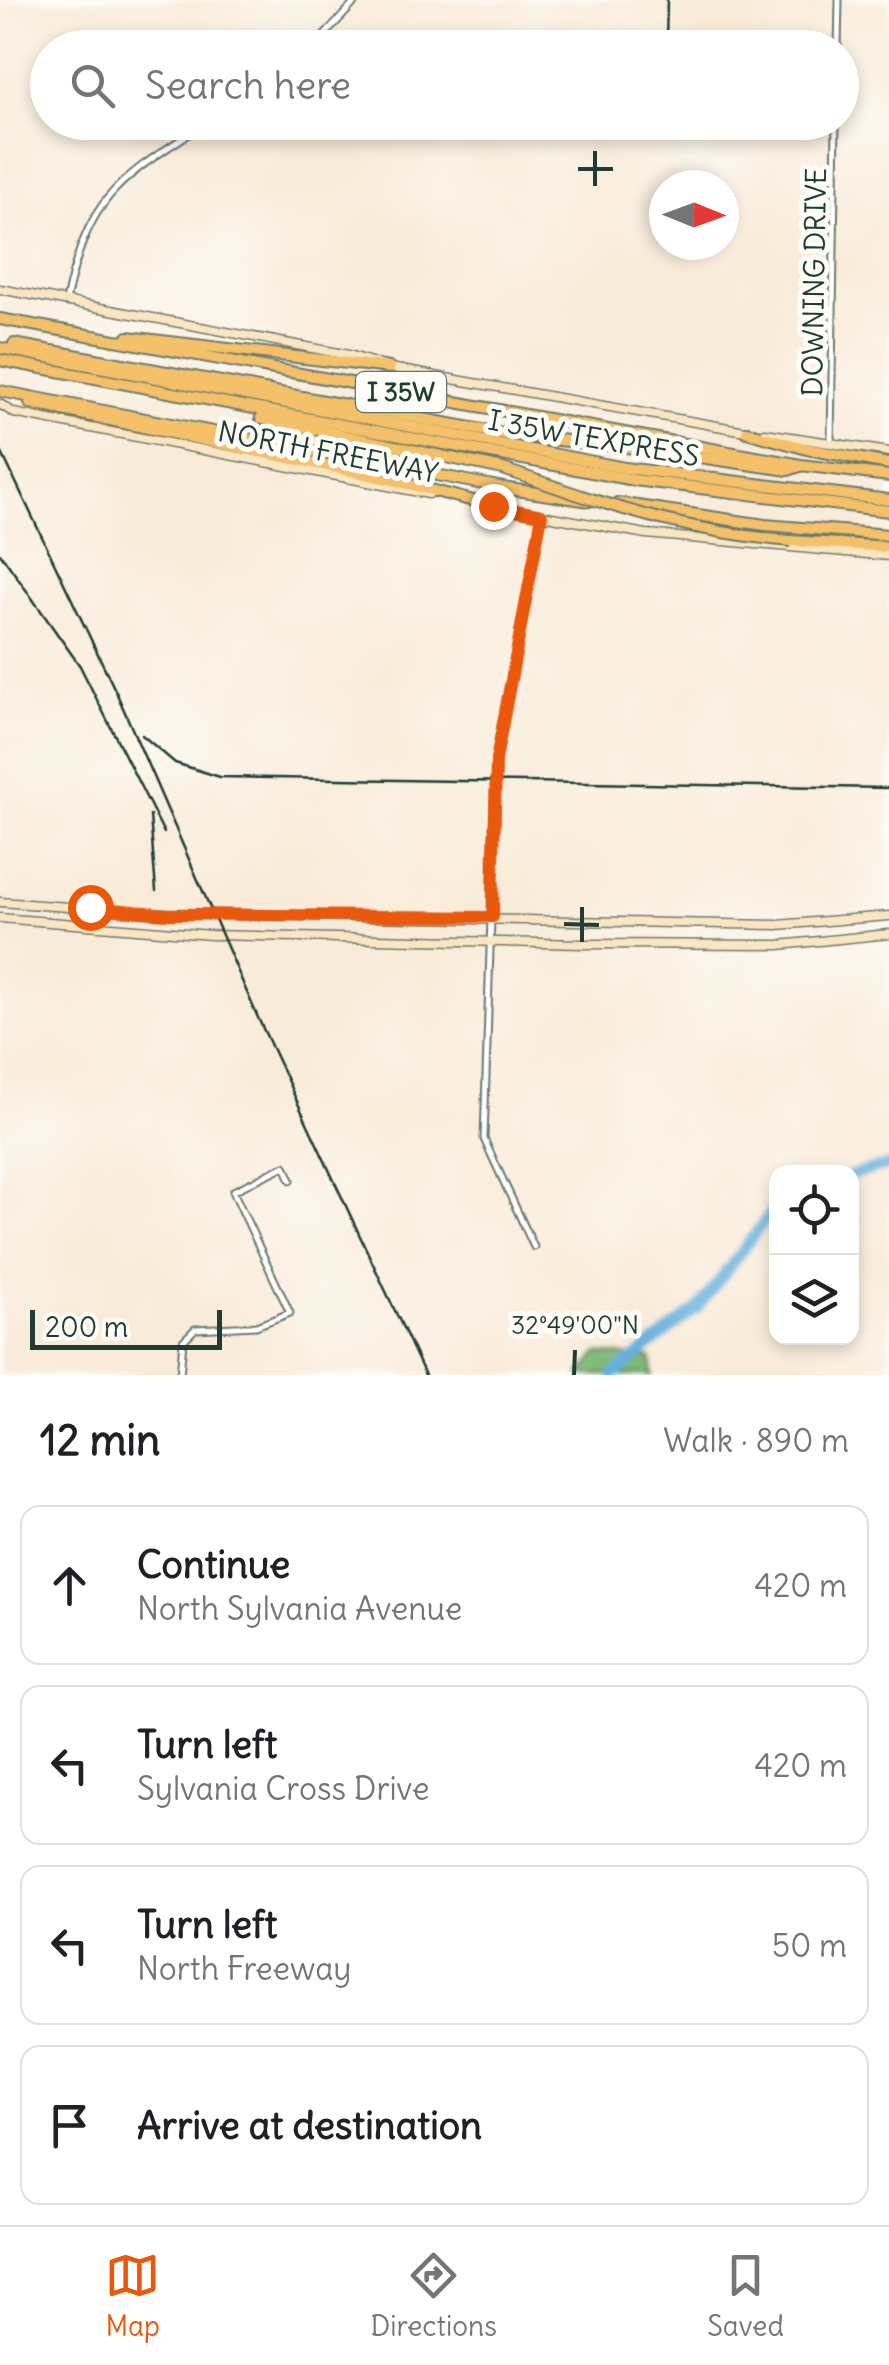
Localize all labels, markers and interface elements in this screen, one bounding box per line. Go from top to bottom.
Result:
search box [30,30,859,140]
icon: search [65,58,120,113]
text: Search here [145,62,351,109]
street label: DOWNING DRIVE [794,167,834,397]
north arrow [649,170,739,260]
road number: I 35W [356,372,446,412]
street label: I 35W TEXPRESS [486,402,702,474]
street label: NORTH FREEWAY [215,413,441,491]
route end [471,484,517,530]
route start [68,885,114,931]
map controls [769,1165,859,1345]
button: locate [769,1165,859,1255]
button: layers [769,1255,859,1345]
scale bar [30,1305,222,1350]
text: 200 m [45,1309,128,1345]
text: 32°49'00"N [511,1309,639,1341]
text: 12 min [40,1414,160,1466]
text: Walk · 890 m [663,1420,849,1461]
text: Continue [137,1541,290,1588]
icon: ahead [42,1558,97,1613]
text: 420 m [754,1565,847,1606]
text: North Sylvania Avenue [137,1588,462,1629]
text: Turn left [137,1721,277,1768]
icon: left [42,1738,97,1793]
text: 420 m [754,1745,847,1786]
text: Sylvania Cross Drive [137,1768,429,1809]
text: Turn left [137,1901,277,1948]
icon: left [42,1918,97,1973]
text: 50 m [772,1925,847,1966]
text: North Freeway [137,1948,352,1989]
icon: arrive [42,2098,97,2153]
text: Arrive at destination [137,2102,482,2149]
tab: Map [105,2248,160,2344]
tab: Directions [370,2248,497,2344]
tab: Saved [707,2248,784,2344]

